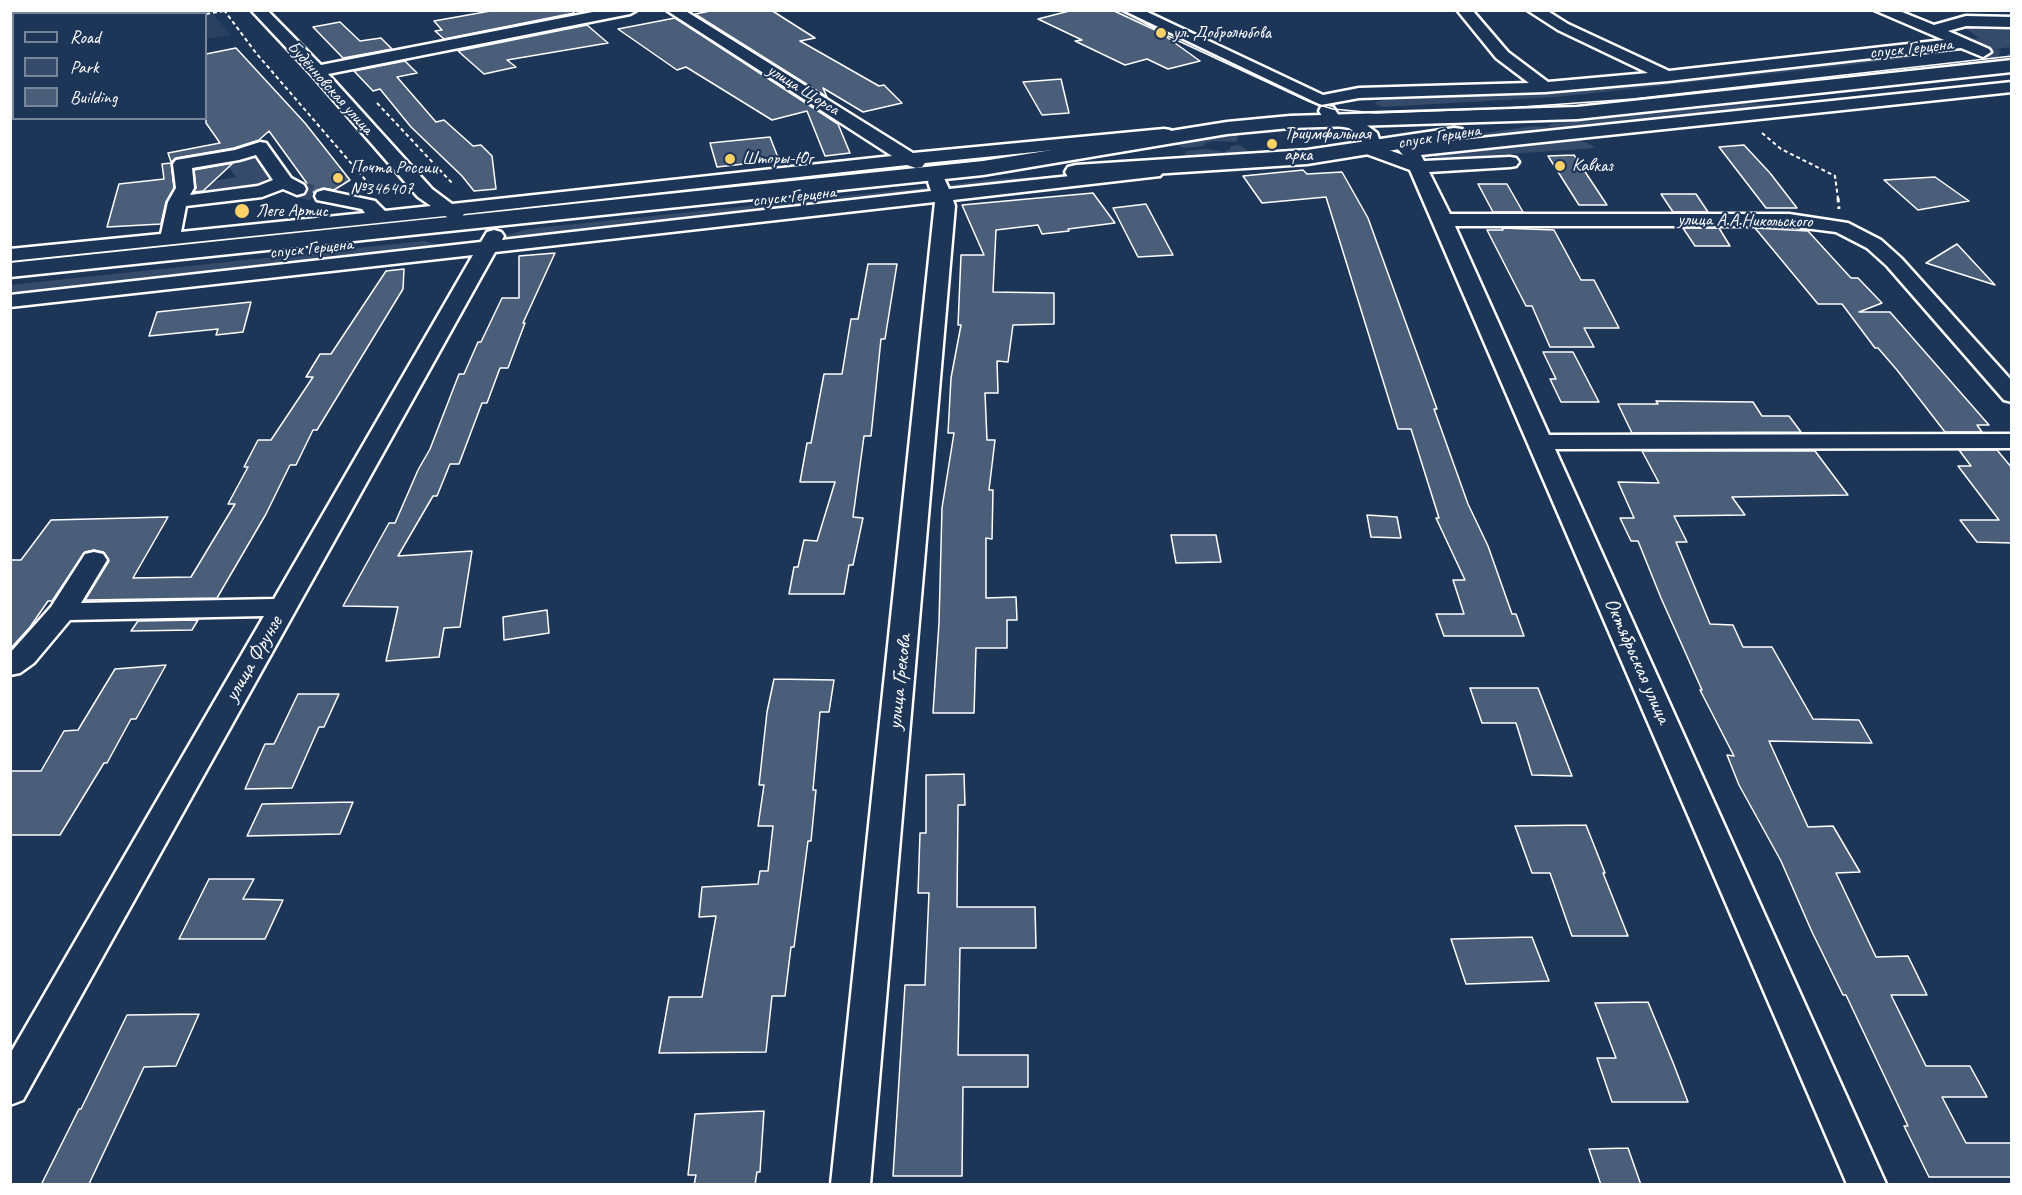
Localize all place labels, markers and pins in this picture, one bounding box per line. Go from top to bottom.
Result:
place label: ул. Добролюбова [1173,22,1271,44]
marker: ул. Добролюбова [1154,26,1168,40]
place label: Триумфальная арка [1284,123,1371,166]
marker: Триумфальная арка [1265,137,1279,151]
place label: Шторы-Юг [742,148,813,170]
marker: Шторы-Юг [723,152,737,166]
place label: Кавказ [1572,155,1612,177]
place label: Почта России №346407 [350,157,437,200]
marker: Кавказ [1553,159,1567,173]
marker: Почта России №346407 [331,171,345,185]
place label: Леге Артис [256,200,328,222]
marker: Леге Артис [233,202,251,220]

